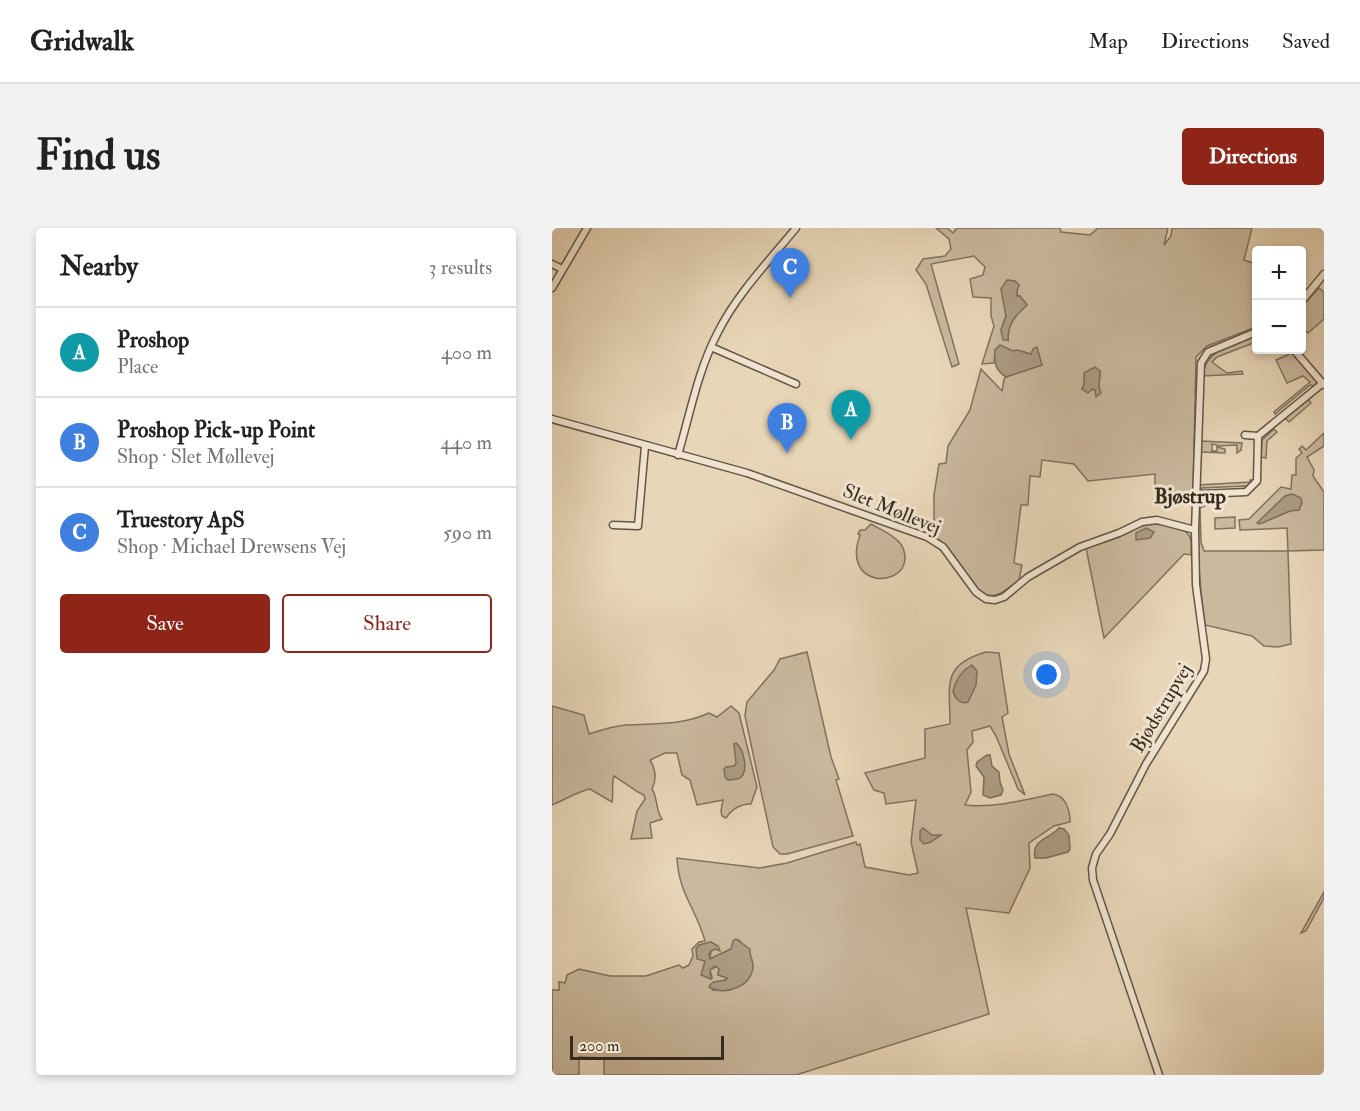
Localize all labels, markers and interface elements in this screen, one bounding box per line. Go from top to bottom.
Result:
text: Gridwalk [30,24,134,59]
text: Map [1088,28,1128,55]
text: Directions [1161,28,1249,55]
text: Saved [1282,28,1330,55]
button: Directions [1182,128,1324,185]
text: Find us [36,130,160,182]
map controls [1252,246,1306,354]
button: + [1252,246,1306,300]
pin: C [770,248,810,298]
text: Nearby [60,251,138,283]
text: 3 results [429,255,492,280]
button: − [1252,300,1306,354]
text: Proshop [117,326,189,354]
text: A [73,340,86,365]
text: 400 m [441,340,492,365]
text: Place [117,354,158,379]
pin: A [832,390,870,440]
pin: B [768,404,806,453]
text: Proshop Pick-up Point [117,416,315,444]
text: B [73,430,86,455]
text: 440 m [440,430,492,455]
text: Shop · Slet Møllevej [117,444,274,469]
street label: Slet Møllevej [839,478,945,540]
district label: Bjøstrup [1154,483,1226,510]
text: Truestory ApS [117,506,245,534]
text: C [72,520,87,545]
text: 590 m [443,520,492,545]
text: Shop · Michael Drewsens Vej [117,534,346,559]
button: Save [60,594,270,653]
button: Share [282,594,492,653]
street label: Bjødstrupvej [1125,659,1198,758]
your location [1032,660,1061,689]
scale bar [570,1033,724,1060]
text: 200 m [579,1036,619,1056]

